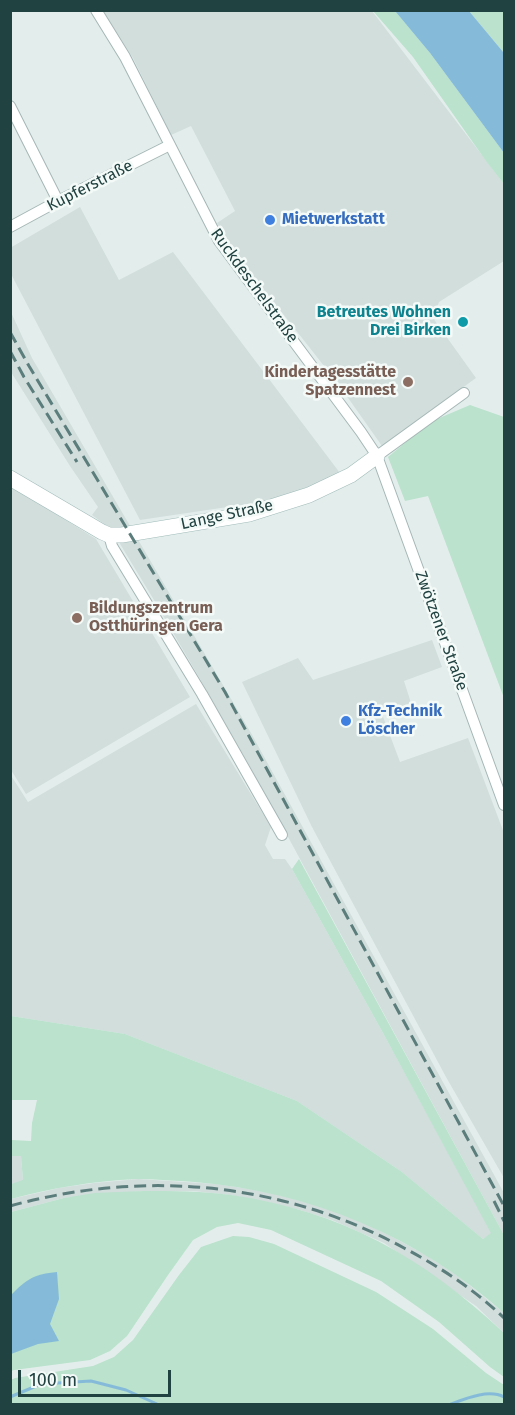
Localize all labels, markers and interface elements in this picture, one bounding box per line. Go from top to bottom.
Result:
street label: Kupferstraße [44,156,136,216]
place label: Mietwerkstatt [282,210,385,230]
marker: Mietwerkstatt [263,213,277,227]
street label: Ruckdeschelstraße [206,225,302,347]
place label: Betreutes Wohnen Drei Birken [317,303,451,341]
marker: Betreutes Wohnen Drei Birken [456,315,470,329]
place label: Kindertagesstätte Spatzennest [264,363,396,401]
marker: Kindertagesstätte Spatzennest [401,375,415,389]
street label: Lange Straße [179,496,275,534]
street label: Zwötzener Straße [410,569,472,693]
place label: Bildungszentrum Ostthüringen Gera [89,599,223,637]
marker: Bildungszentrum Ostthüringen Gera [70,611,84,625]
place label: Kfz-Technik Löscher [358,702,442,740]
marker: Kfz-Technik Löscher [339,714,353,728]
scale bar [21,1358,174,1396]
text: 100 m [29,1369,77,1391]

